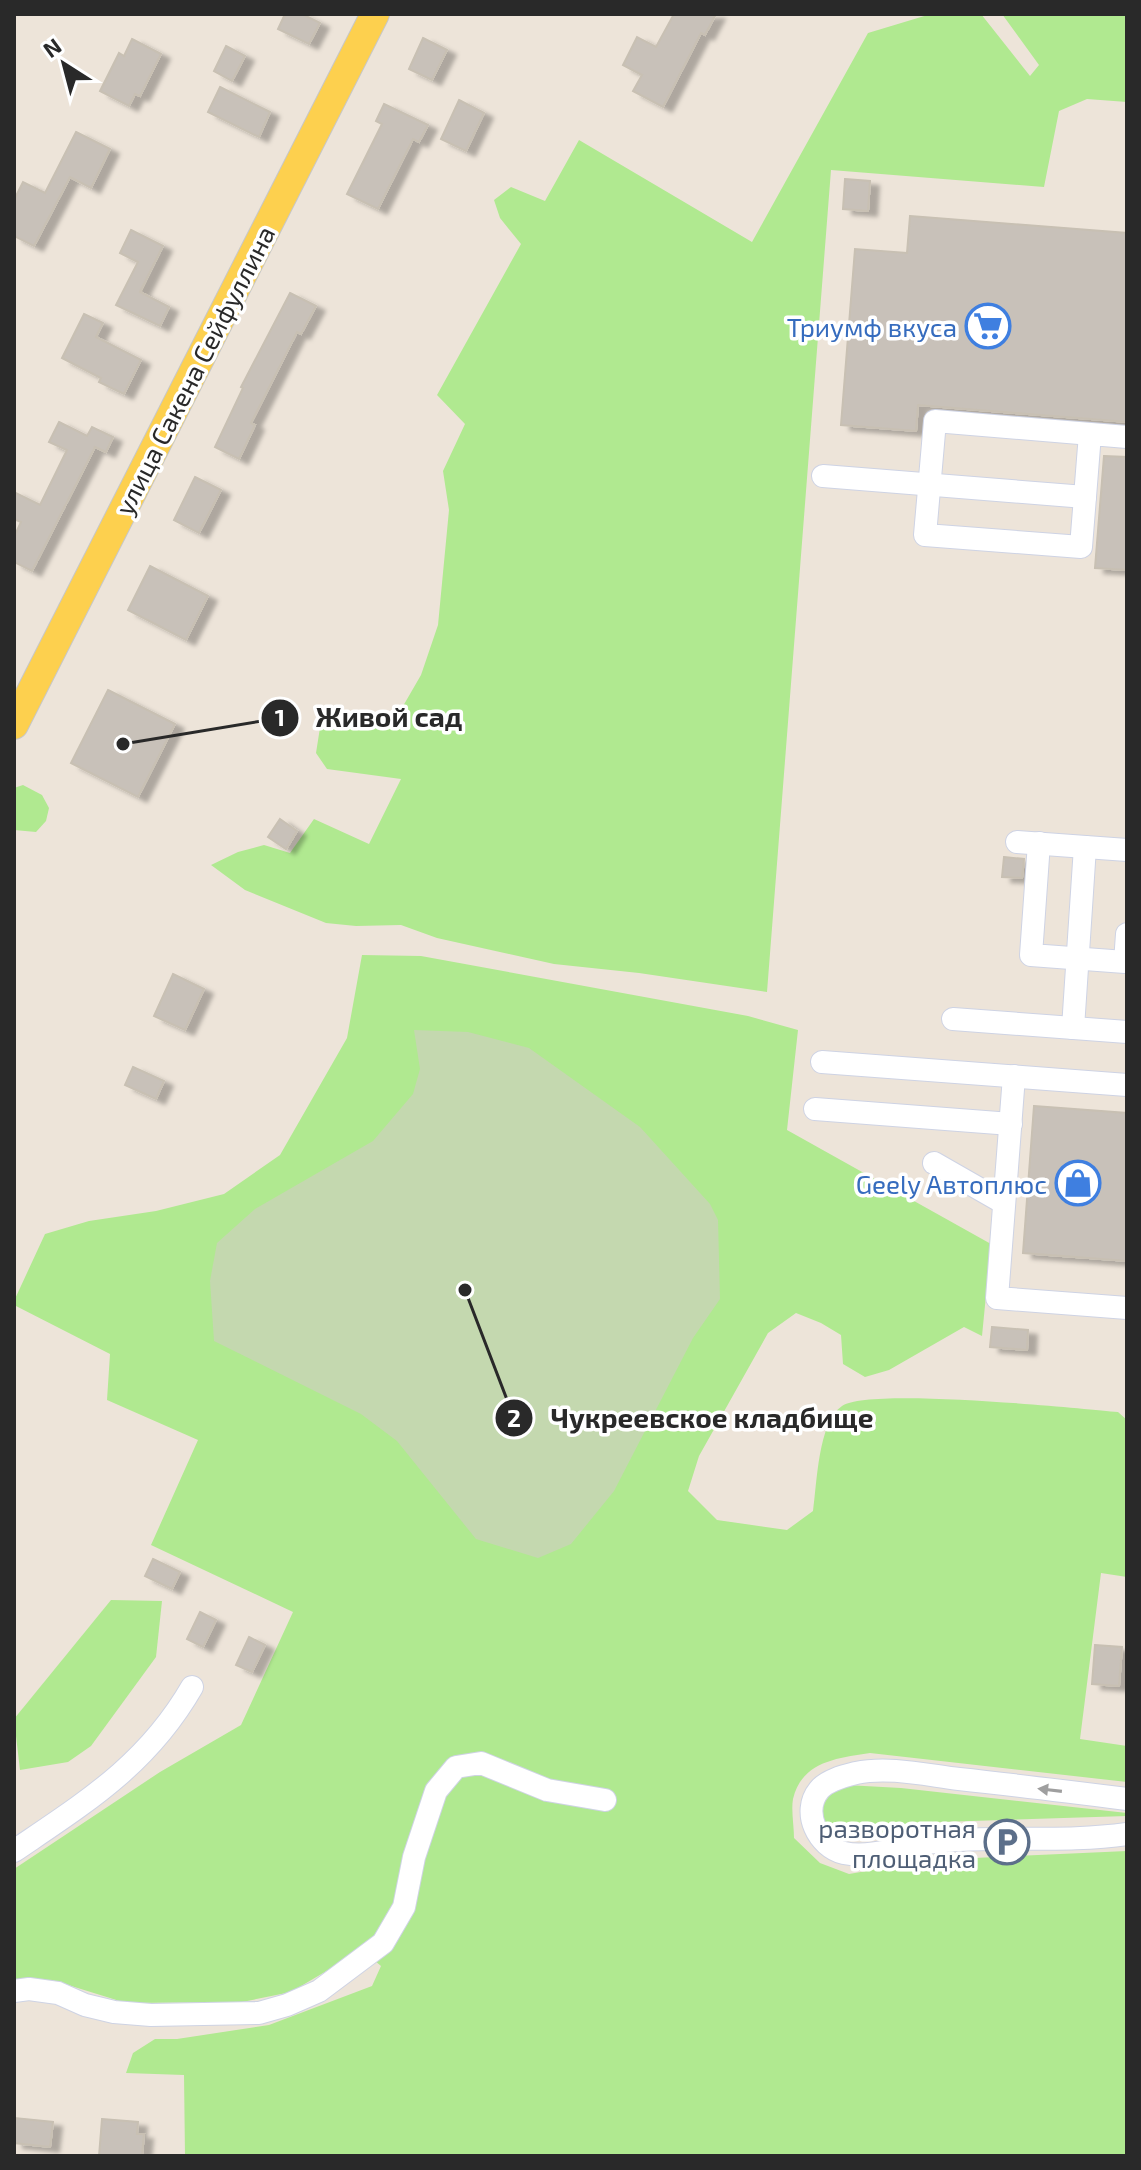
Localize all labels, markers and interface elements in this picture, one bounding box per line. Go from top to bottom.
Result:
north arrow [24,24,104,104]
text: N [38,32,66,62]
street label: улица Сакена Сейфуллина [108,220,281,520]
supermarket icon: Триумф вкуса [964,302,1012,350]
place label: Триумф вкуса [787,311,957,343]
callout: Живой сад [260,692,479,744]
text: Живой сад [315,699,463,733]
text: 1 [275,702,285,731]
shop icon: Geely Автоплюс [1054,1159,1102,1207]
place label: Geely Автоплюс [856,1168,1047,1199]
callout: Чукреевское кладбище [494,1392,889,1444]
text: Чукреевское кладбище [550,1400,874,1434]
text: 2 [507,1403,521,1432]
one-way arrow [1037,1783,1062,1796]
place label: разворотная площадка [818,1812,976,1873]
parking icon: разворотная площадка [983,1818,1031,1866]

